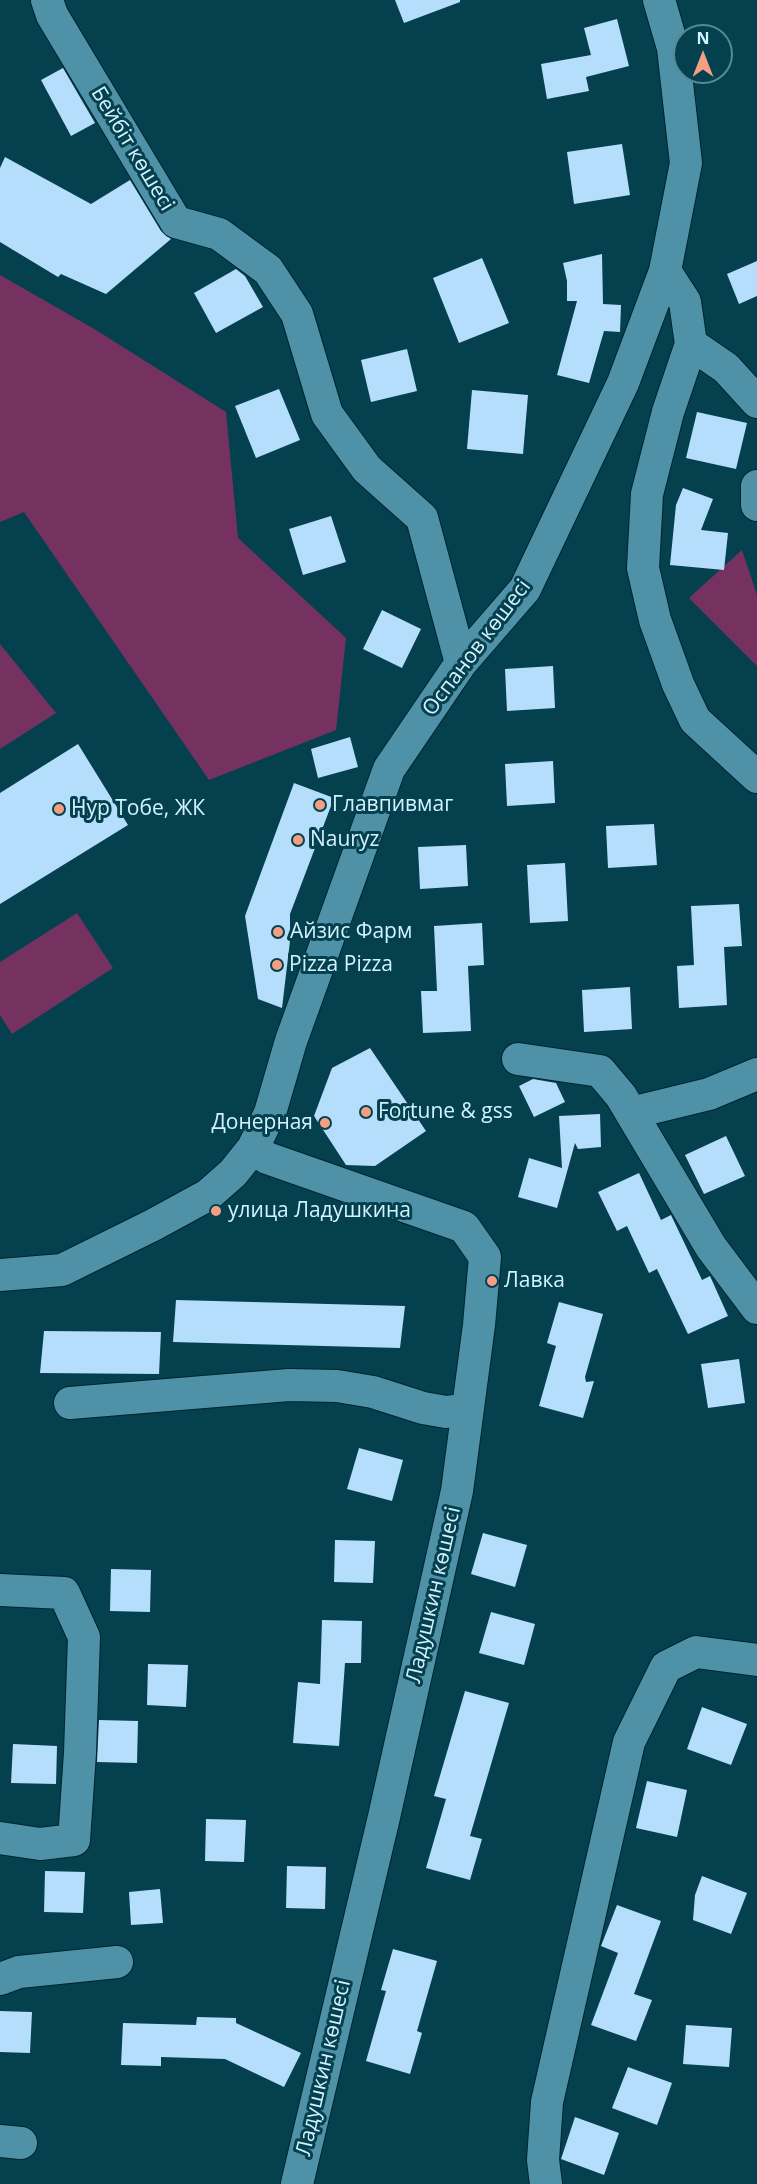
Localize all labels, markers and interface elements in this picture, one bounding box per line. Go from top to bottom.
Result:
north arrow [673,24,733,84]
text: N [696,27,710,49]
street label: Бейбіт көшесі [85,82,179,216]
street label: Оспанов көшесі [418,575,536,721]
place label: Главпивмаг [332,792,453,818]
place label: Нур Тобе, ЖК [71,796,205,822]
marker: Главпивмаг [313,798,327,812]
marker: Нур Тобе, ЖК [52,802,66,816]
place label: Nauryz [310,827,379,853]
marker: Nauryz [291,833,305,847]
place label: Айзис Фарм [290,919,412,945]
marker: Айзис Фарм [271,925,285,939]
place label: Pizza Pizza [289,952,393,978]
marker: Pizza Pizza [270,958,284,972]
place label: Fortune & gss [378,1099,513,1125]
marker: Fortune & gss [359,1105,373,1119]
place label: Донерная [211,1110,313,1136]
marker: Донерная [318,1116,332,1130]
place label: улица Ладушкина [228,1198,411,1224]
marker: улица Ладушкина [209,1204,223,1218]
place label: Лавка [504,1268,565,1294]
marker: Лавка [485,1274,499,1288]
street label: Ладушкин көшесі [401,1504,467,1686]
street label: Ладушкин көшесі [291,1977,357,2159]

